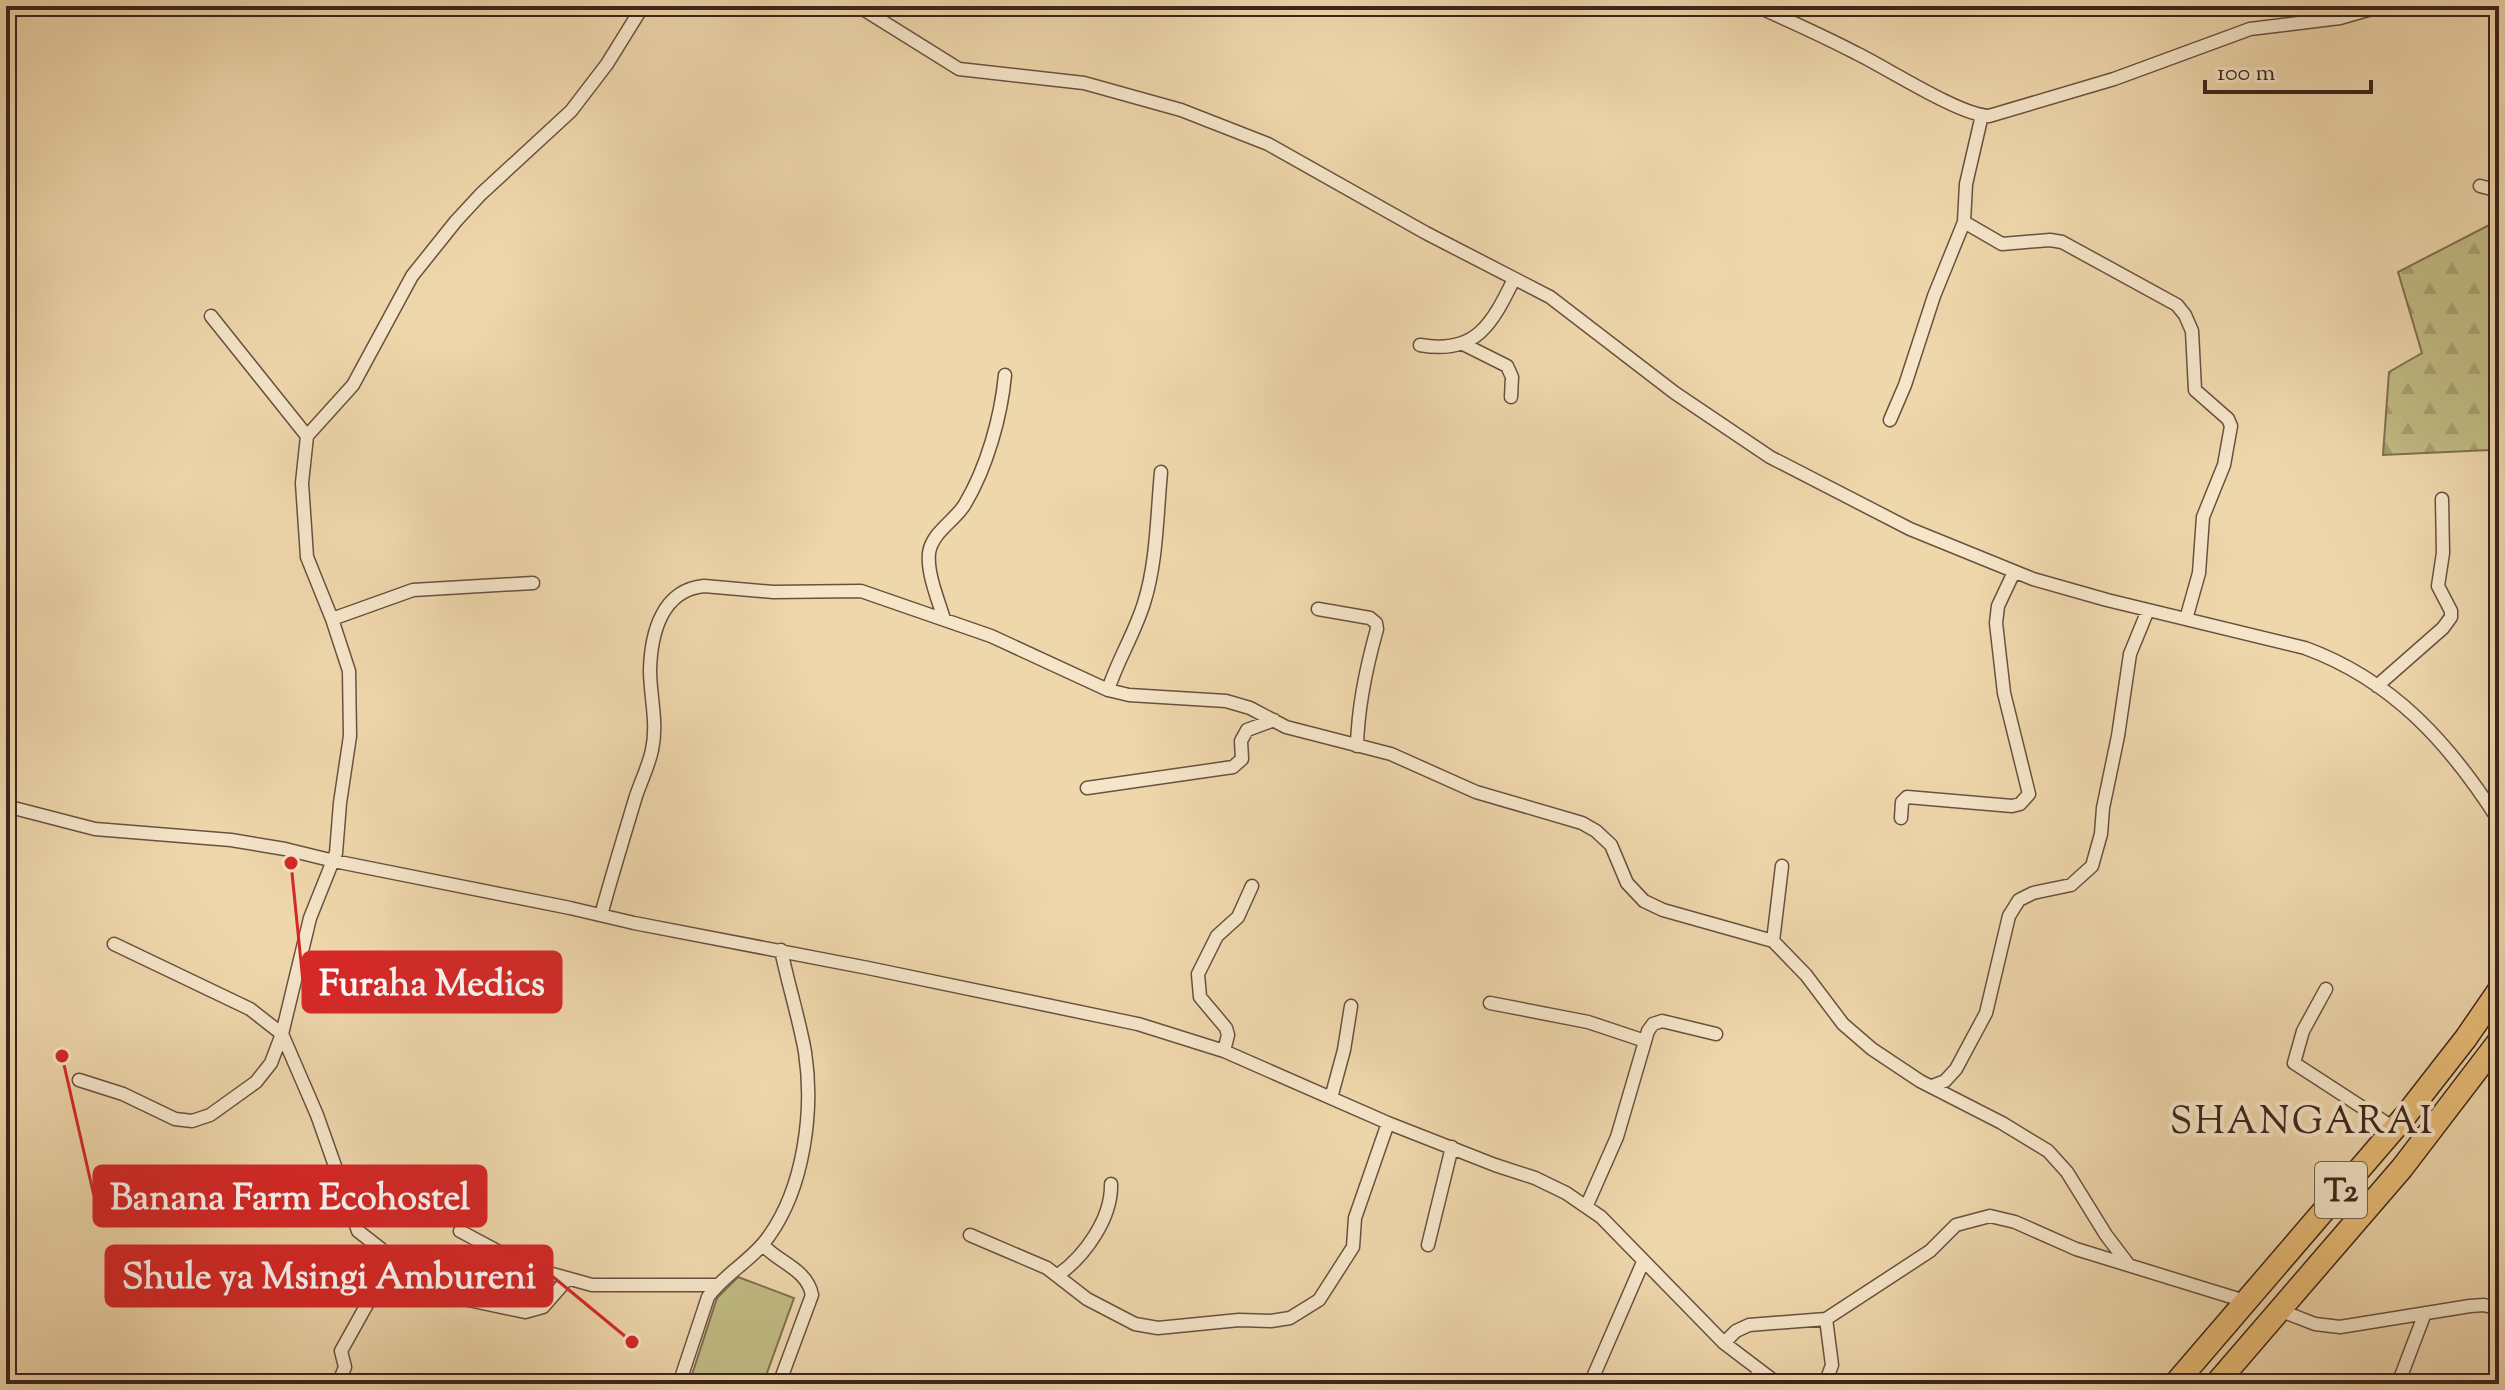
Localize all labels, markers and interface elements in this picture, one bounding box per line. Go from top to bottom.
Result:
scale bar [2205,44,2371,94]
text: 100 m [2217,57,2275,91]
callout: Furaha Medics [303,952,561,1012]
text: Furaha Medics [319,960,545,1012]
district label: SHANGARAI [2170,1097,2434,1151]
road number: T2 [2315,1162,2367,1218]
callout: Banana Farm Ecohostel [94,1166,486,1226]
text: Banana Farm Ecohostel [110,1174,470,1226]
callout: Shule ya Msingi Ambureni [106,1246,552,1306]
text: Shule ya Msingi Ambureni [122,1253,536,1305]

